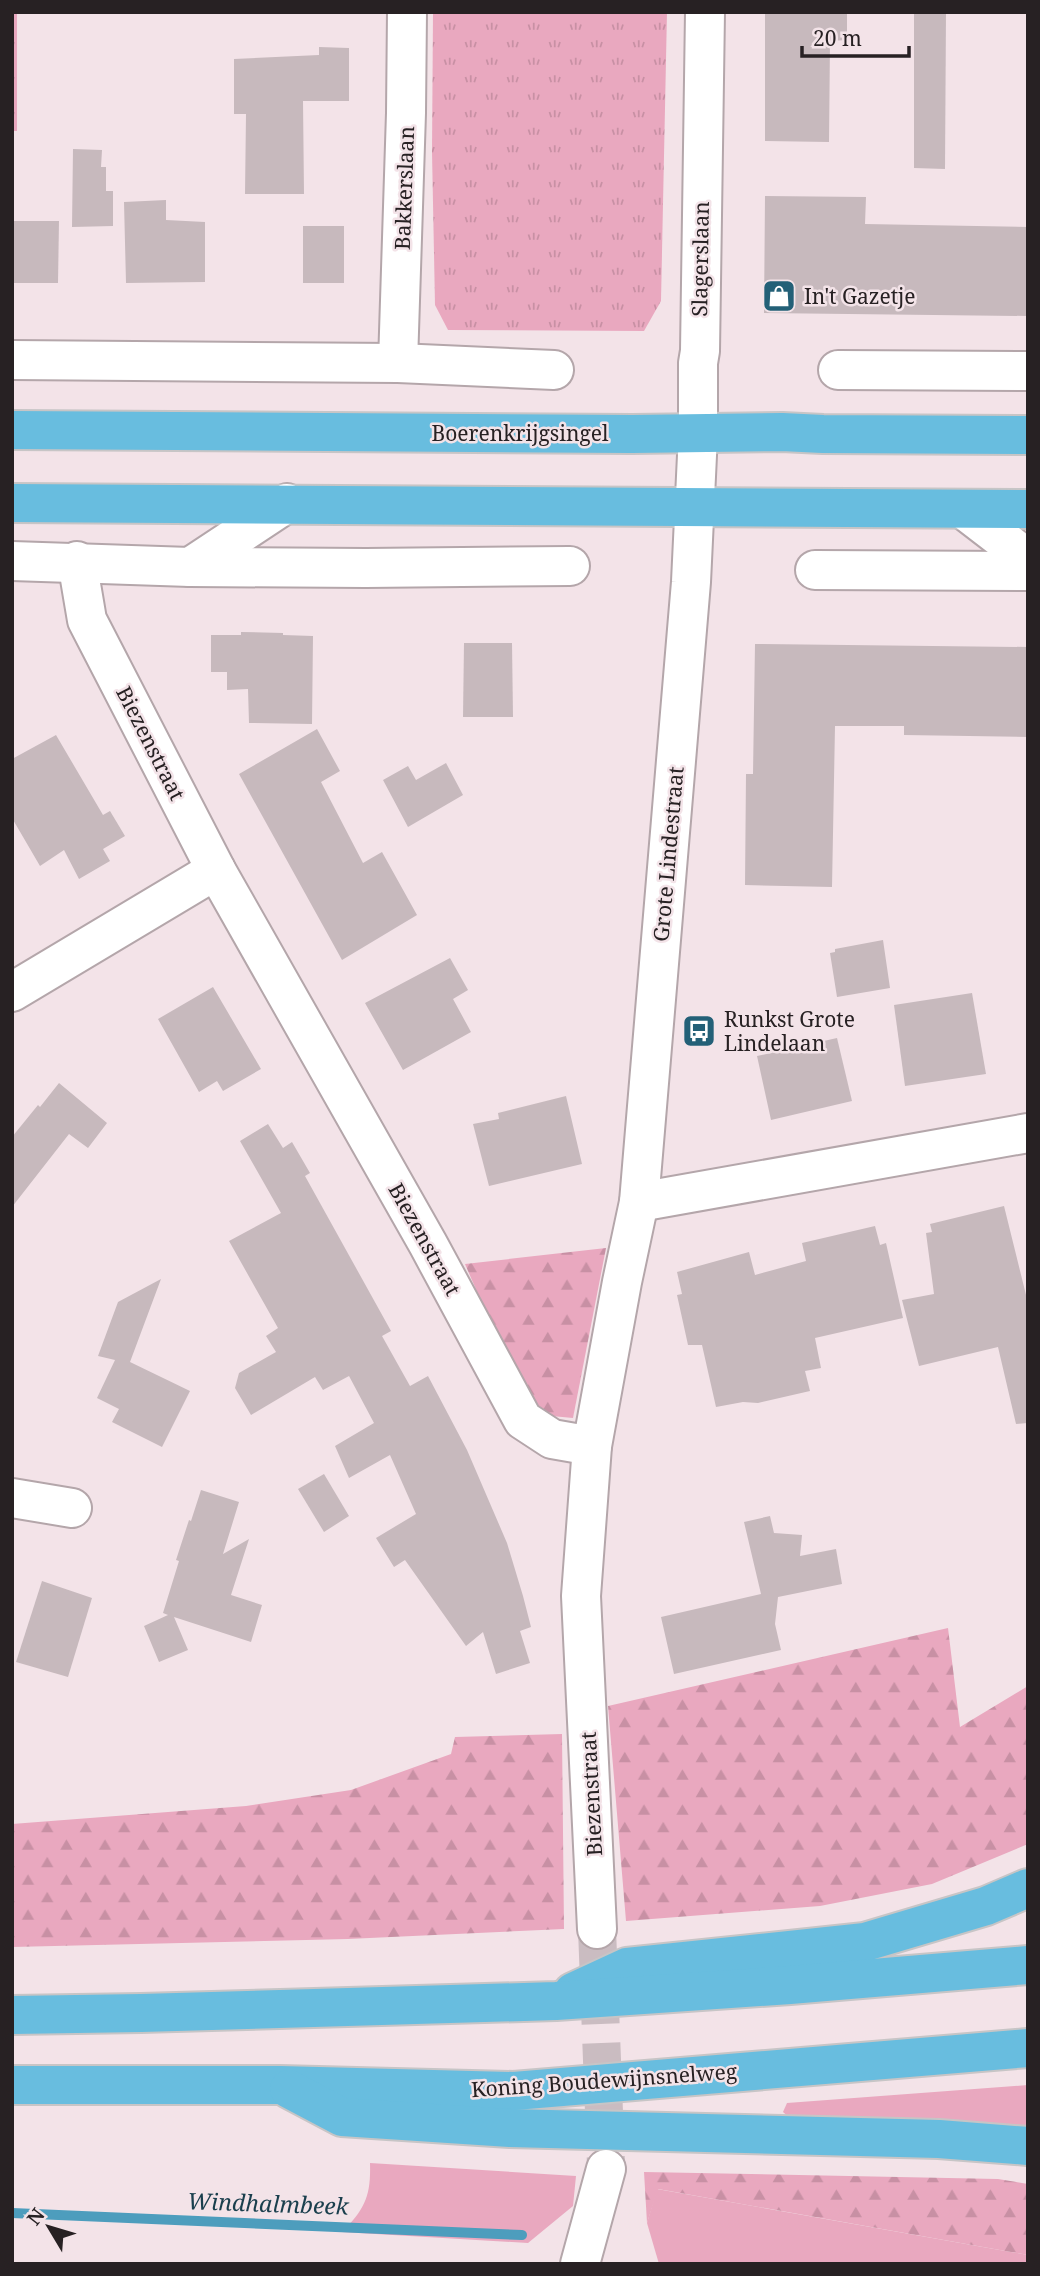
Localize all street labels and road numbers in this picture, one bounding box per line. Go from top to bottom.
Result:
street label: Bakkerslaan [388,126,420,250]
street label: Slagerslaan [685,201,715,317]
street label: Boerenkrijgsingel [431,419,609,447]
street label: Biezenstraat [110,681,192,805]
street label: Grote Lindestraat [646,765,690,943]
street label: Biezenstraat [383,1178,467,1300]
street label: Biezenstraat [574,1731,608,1857]
street label: Koning Boudewijnsnelweg [470,2057,739,2103]

